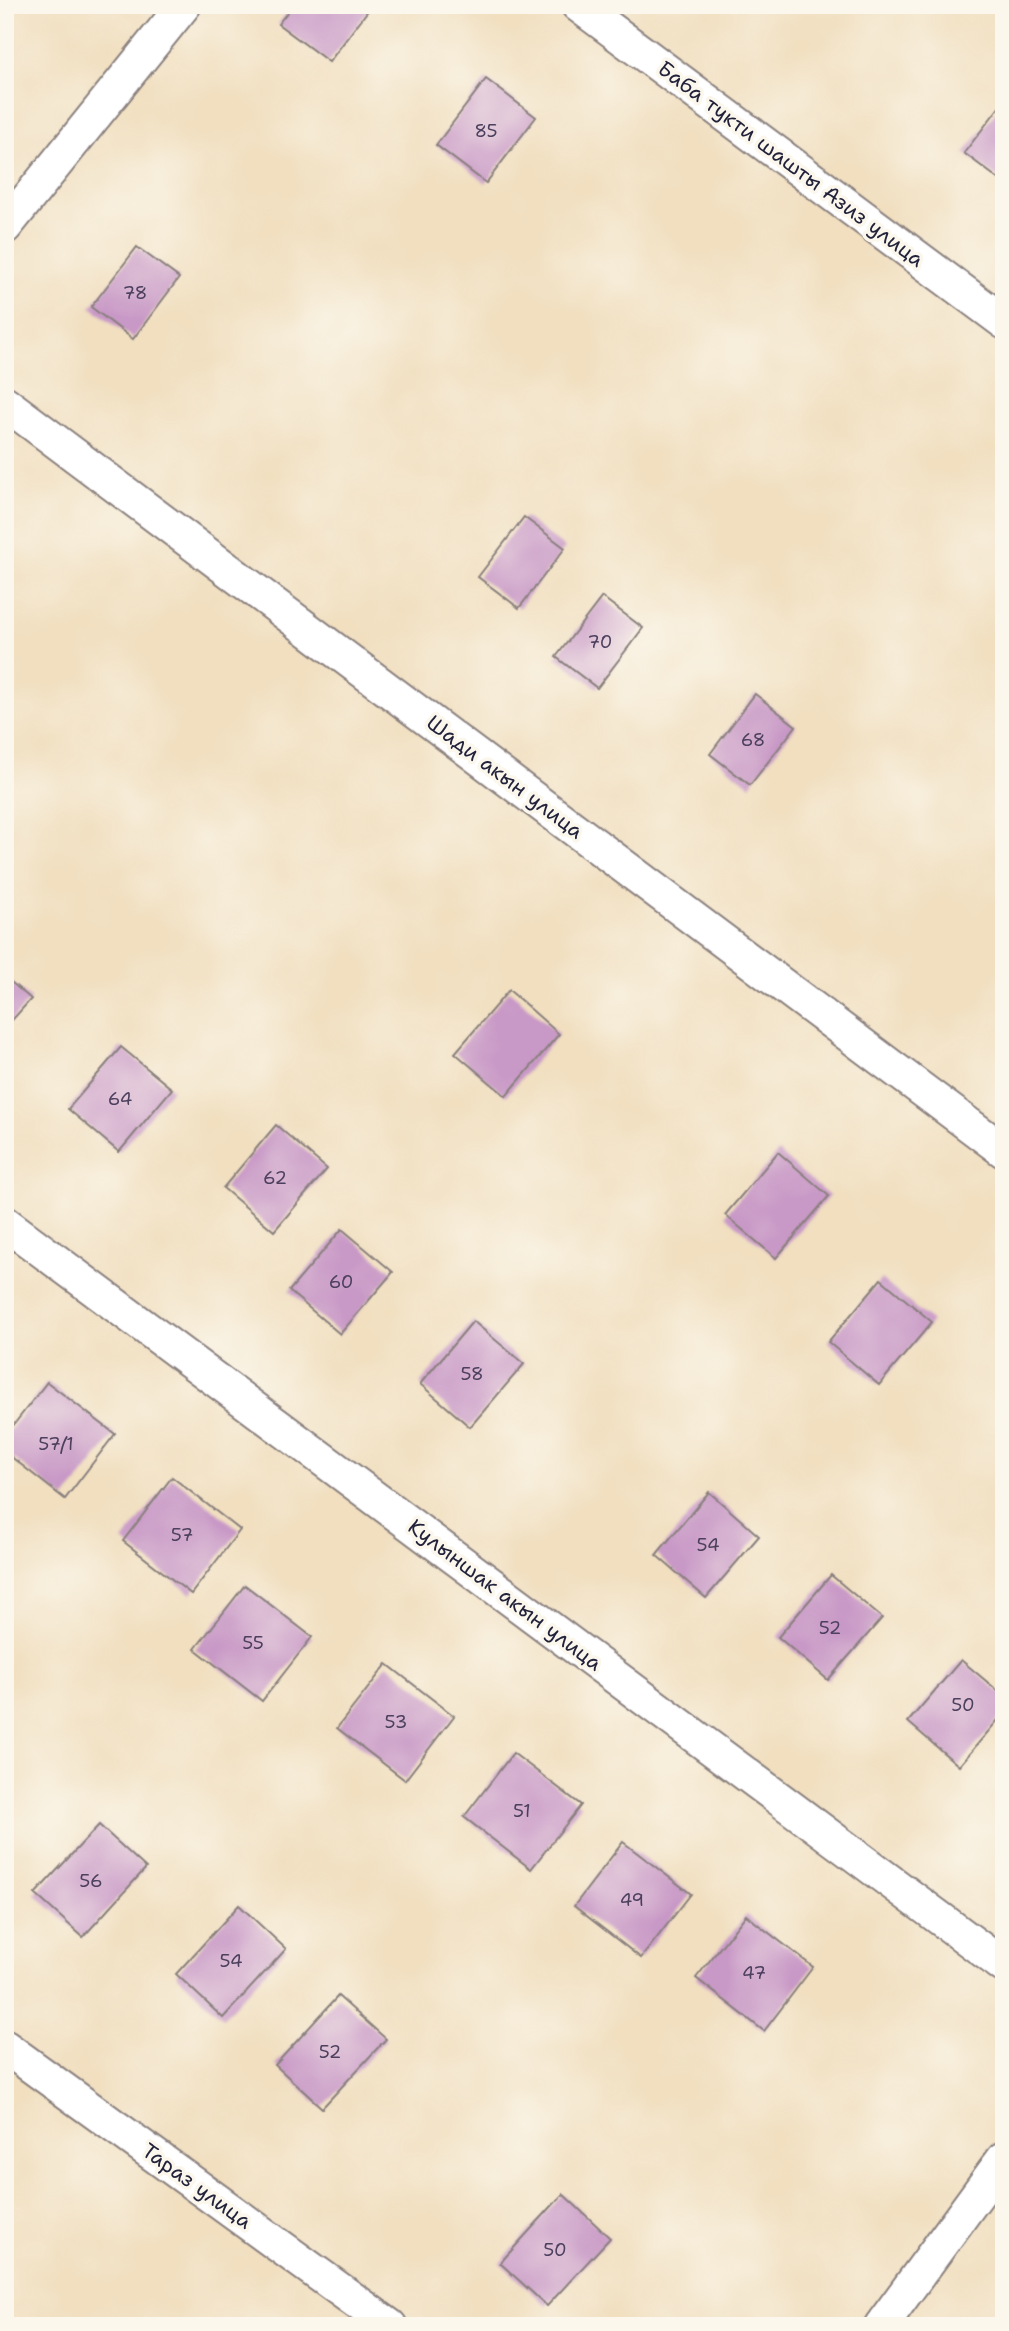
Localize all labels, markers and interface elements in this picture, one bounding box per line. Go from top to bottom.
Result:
street label: Баба тукти шашты Азиз улица [652,55,930,273]
house number: 85 [474,119,498,143]
house number: 78 [123,281,147,305]
house number: 70 [588,630,612,654]
street label: Шади акын улица [421,709,589,845]
house number: 68 [741,728,765,752]
house number: 64 [108,1087,132,1111]
house number: 62 [263,1166,287,1190]
house number: 60 [329,1270,353,1294]
house number: 58 [460,1362,484,1386]
house number: 57/1 [38,1432,74,1456]
street label: Кулыншак акын улица [402,1513,608,1677]
house number: 57 [171,1523,193,1547]
house number: 54 [696,1533,720,1557]
house number: 52 [819,1616,841,1640]
house number: 55 [242,1631,264,1655]
house number: 50 [951,1693,975,1717]
house number: 53 [385,1710,407,1734]
house number: 51 [513,1799,531,1823]
house number: 56 [79,1869,103,1893]
house number: 49 [620,1888,644,1912]
house number: 54 [219,1949,243,1973]
house number: 47 [742,1961,766,1985]
house number: 52 [319,2040,341,2064]
street label: Тараз улица [136,2137,258,2235]
house number: 50 [543,2238,567,2262]

